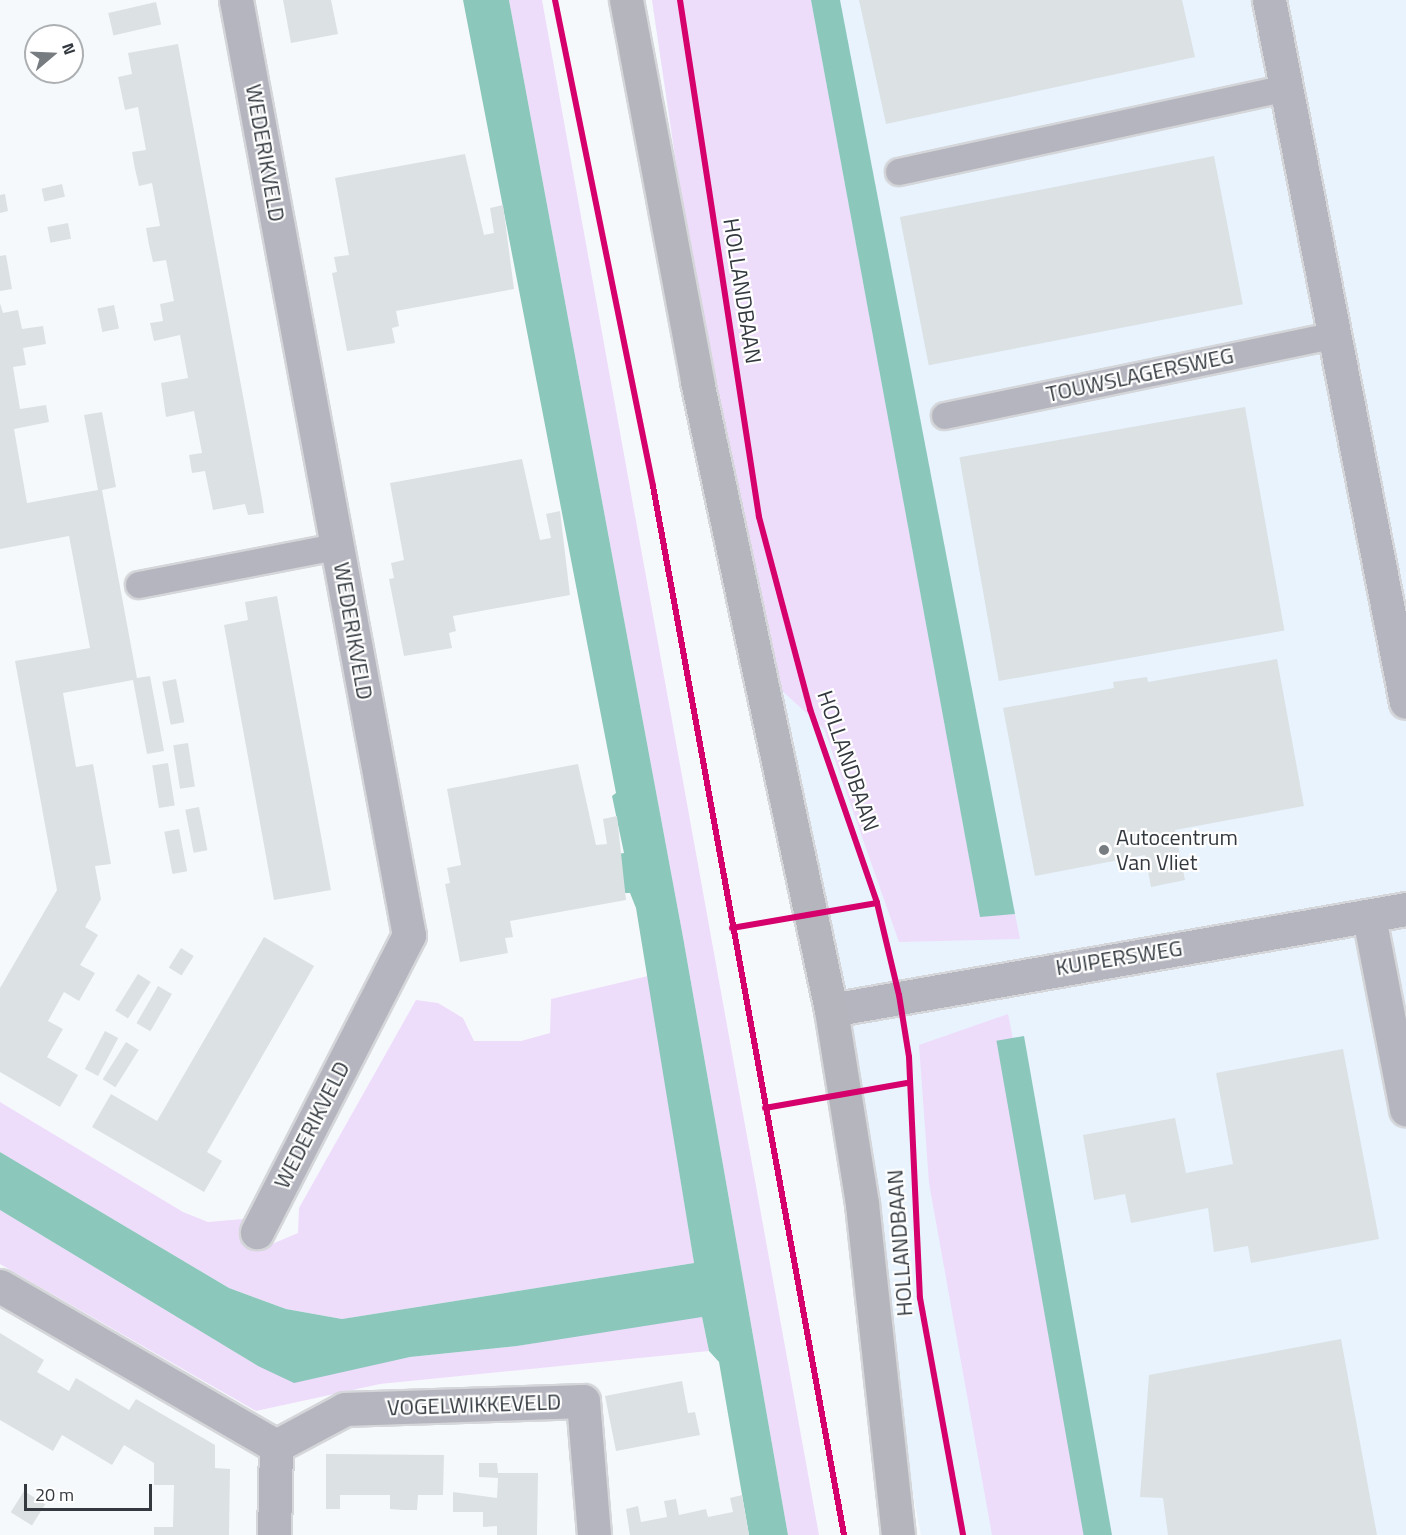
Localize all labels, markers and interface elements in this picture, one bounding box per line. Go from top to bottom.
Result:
north arrow [24,24,84,84]
text: N [56,40,82,58]
street label: WEDERIKVELD [240,82,290,224]
street label: HOLLANDBAAN [717,216,767,366]
street label: TOUWSLAGERSWEG [1044,342,1236,408]
street label: WEDERIKVELD [328,560,378,702]
street label: HOLLANDBAAN [812,687,884,835]
place label: Autocentrum Van Vliet [1116,824,1238,876]
marker: Autocentrum Van Vliet [1097,843,1111,857]
street label: KUIPERSWEG [1054,935,1184,981]
street label: WEDERIKVELD [269,1057,355,1193]
street label: HOLLANDBAAN [882,1169,918,1317]
street label: VOGELWIKKEVELD [387,1389,561,1421]
scale bar [27,1472,154,1510]
text: 20 m [35,1481,74,1508]

